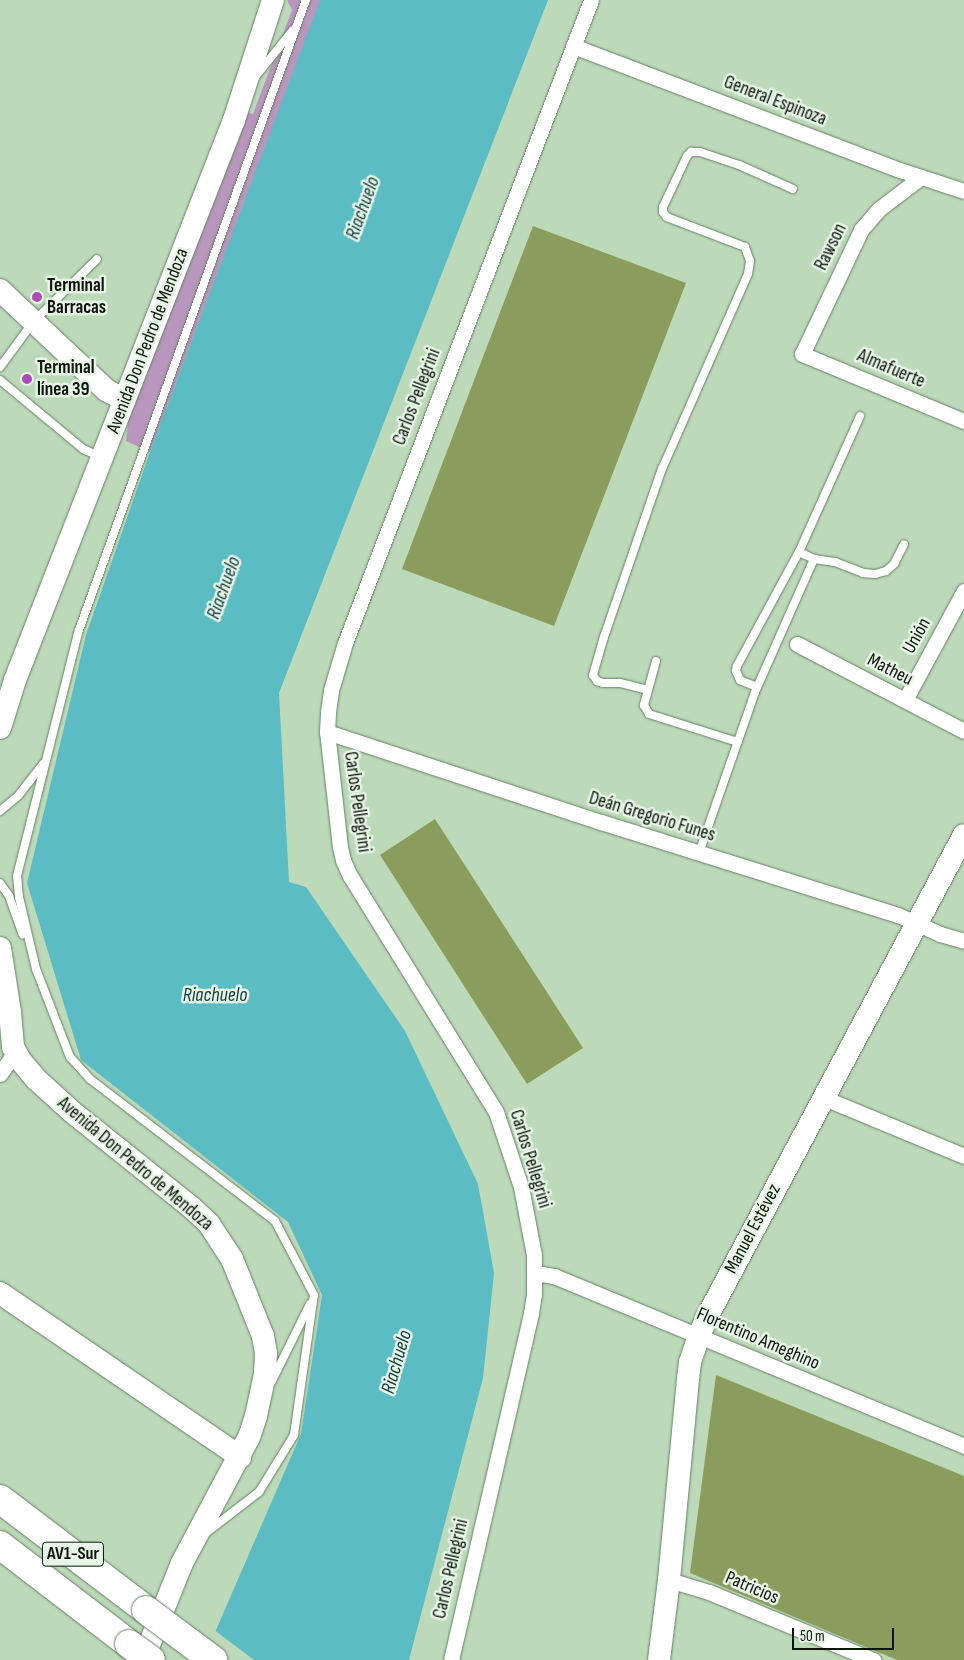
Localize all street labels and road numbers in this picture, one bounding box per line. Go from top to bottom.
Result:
street label: General Espinoza [721,71,829,131]
street label: Rawson [810,220,852,274]
street label: Avenida Don Pedro de Mendoza [102,245,194,437]
street label: Almafuerte [854,345,928,393]
street label: Carlos Pellegrini [388,346,446,448]
street label: Unión [898,614,936,658]
street label: Matheu [863,649,917,691]
street label: Carlos Pellegrini [339,750,375,854]
street label: Deán Gregorio Funes [586,787,718,847]
street label: Avenida Don Pedro de Mendoza [53,1092,217,1236]
street label: Carlos Pellegrini [504,1107,556,1211]
street label: Manuel Estévez [720,1180,786,1278]
street label: Florentino Ameghino [693,1303,823,1375]
street label: Carlos Pellegrini [428,1517,474,1621]
road number: AV1-Sur [42,1538,104,1570]
street label: Patricios [722,1567,782,1609]

